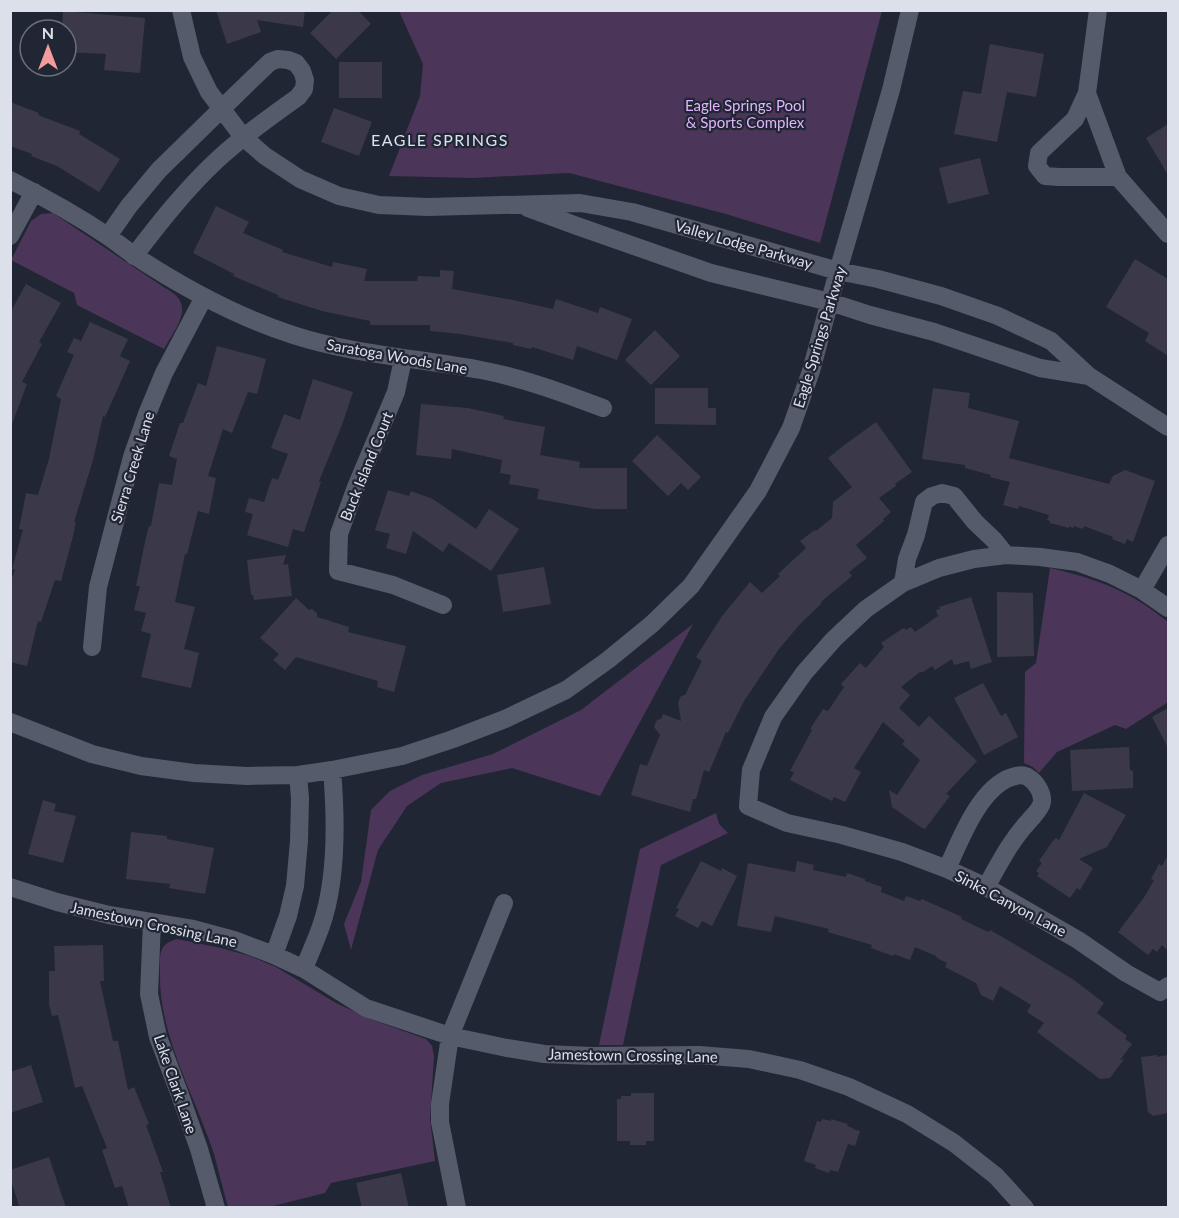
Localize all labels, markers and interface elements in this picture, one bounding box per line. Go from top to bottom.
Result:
north arrow [18,18,78,78]
text: N [42,23,54,42]
park label: Eagle Springs Pool & Sports Complex [685,96,805,131]
district label: EAGLE SPRINGS [371,130,509,149]
street label: Valley Lodge Parkway [673,216,815,272]
street label: Eagle Springs Parkway [789,264,849,410]
street label: Saratoga Woods Lane [325,335,469,377]
street label: Buck Island Court [336,408,396,523]
street label: Sierra Creek Lane [106,409,158,525]
street label: Sinks Canyon Lane [952,866,1070,940]
street label: Jamestown Crossing Lane [69,898,239,950]
street label: Lake Clark Lane [151,1032,201,1136]
street label: Jamestown Crossing Lane [548,1045,718,1065]

